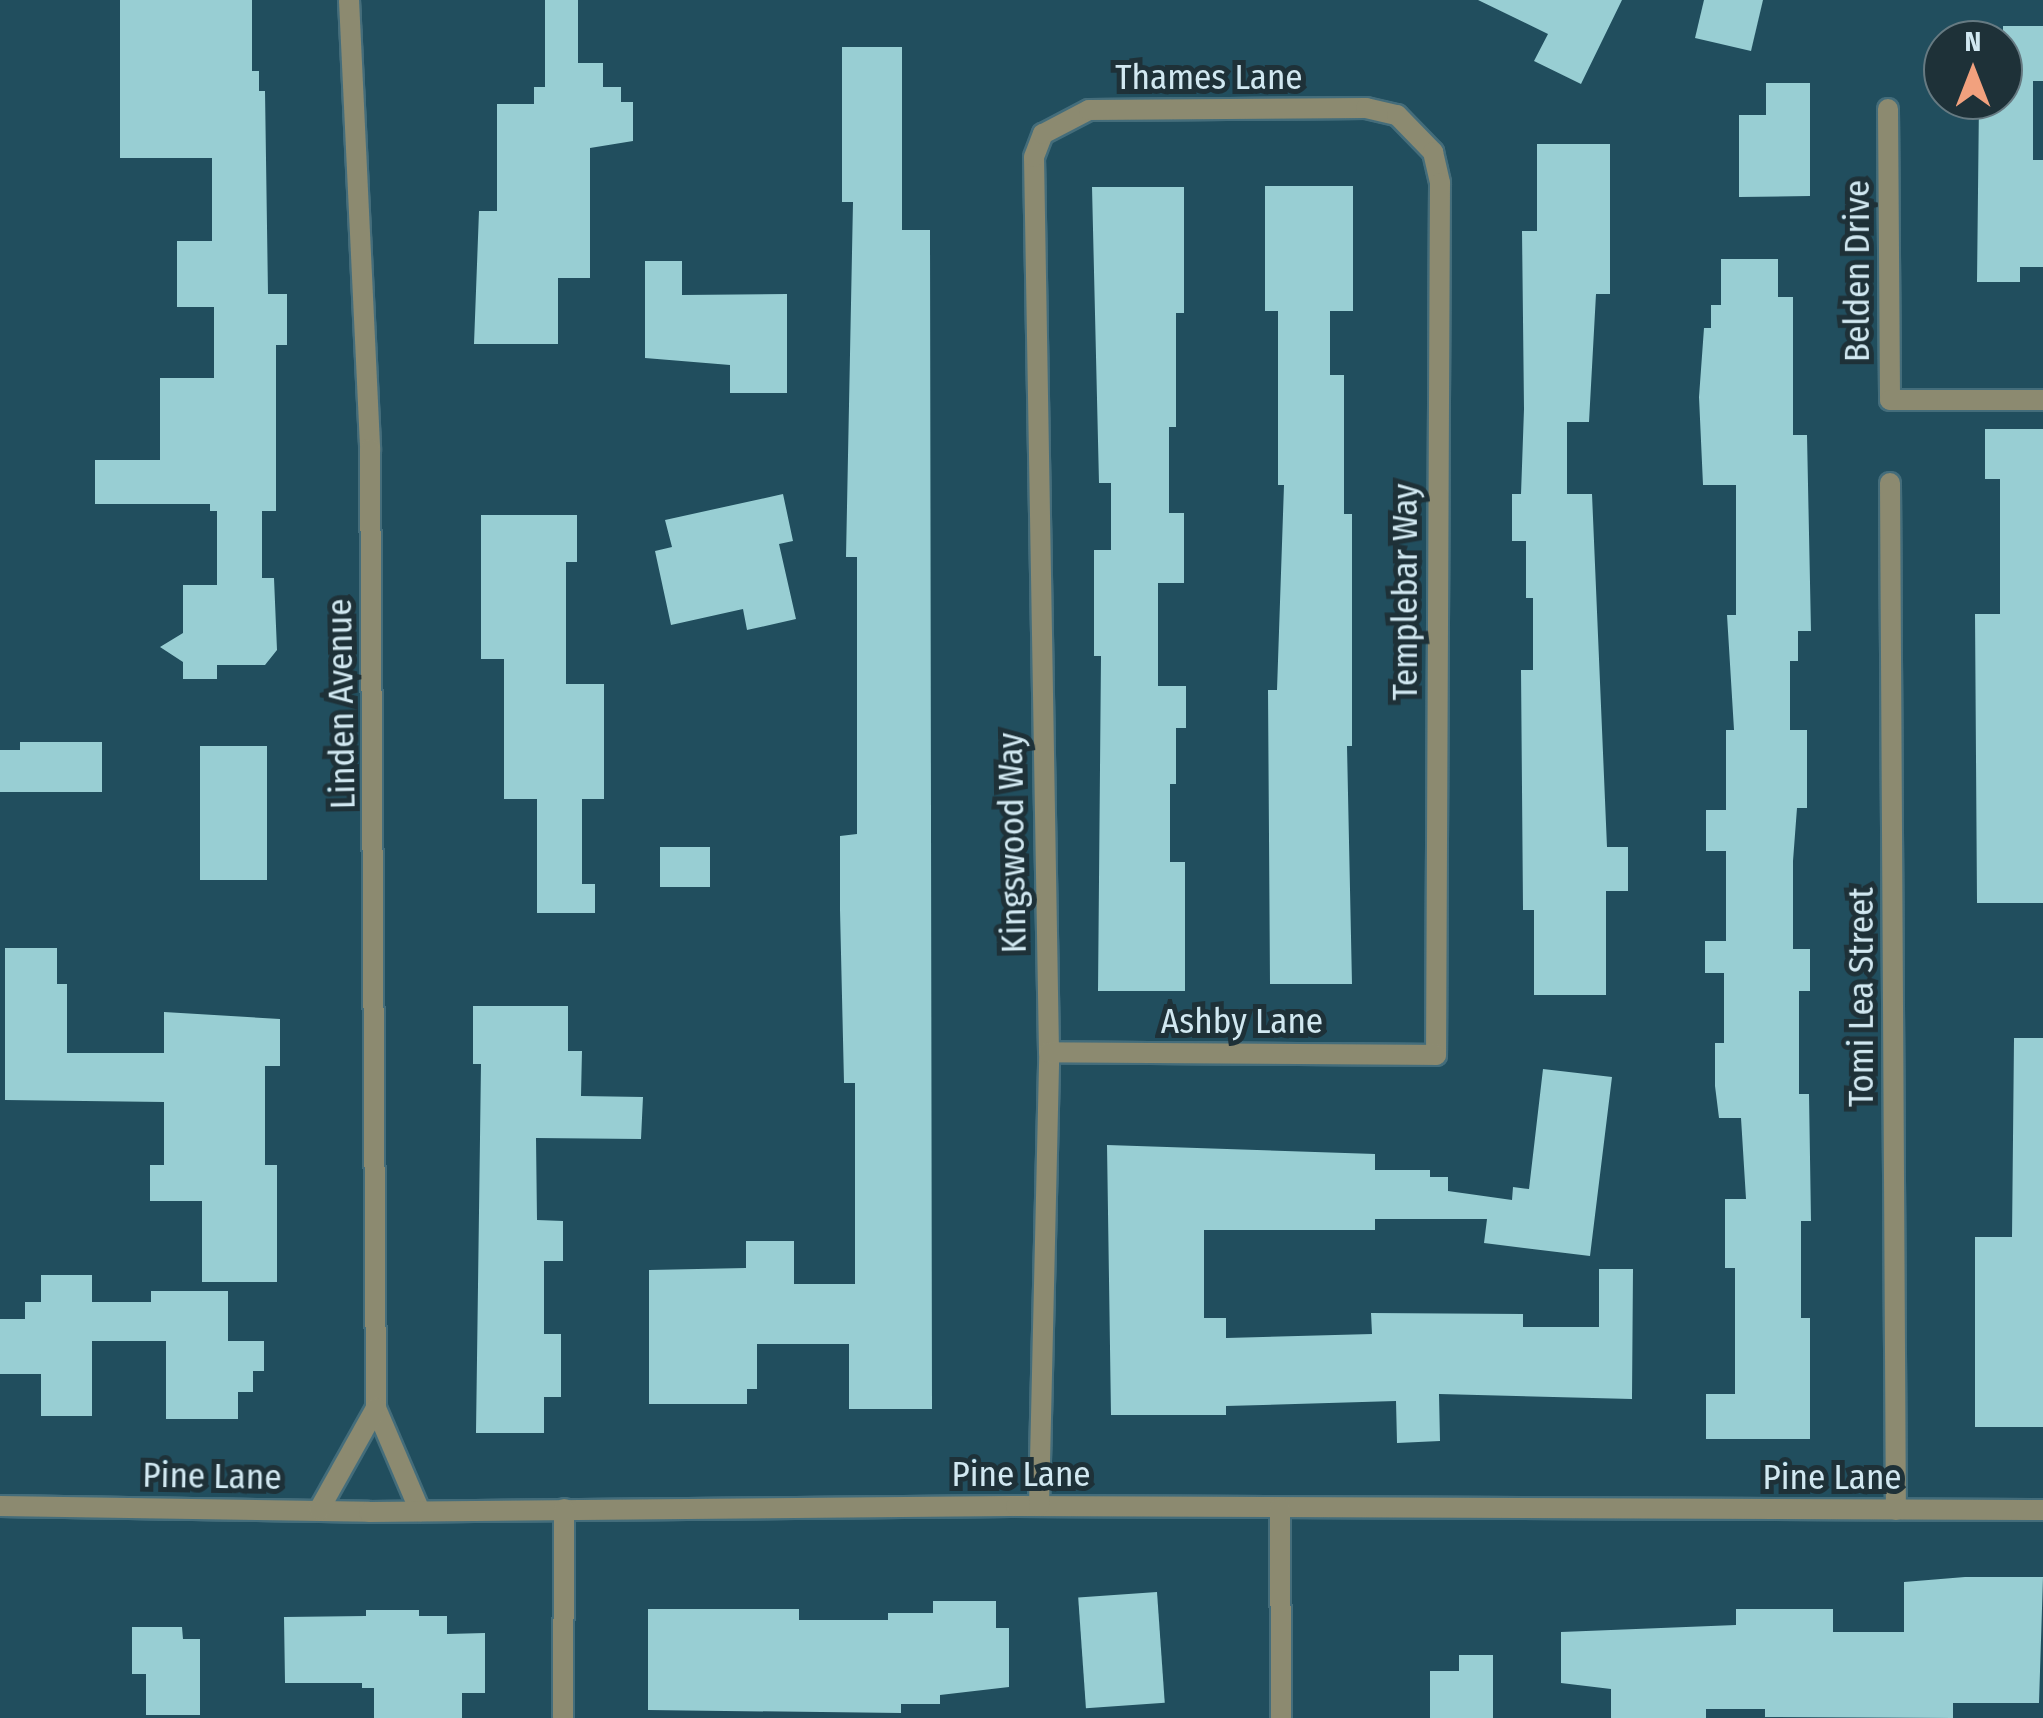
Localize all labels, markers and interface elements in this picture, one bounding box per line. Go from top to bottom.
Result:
north arrow [1923,20,2023,120]
text: N [1965,25,1981,58]
street label: Thames Lane [1115,56,1303,98]
street label: Belden Drive [1836,180,1878,362]
street label: Templebar Way [1384,484,1426,700]
street label: Linden Avenue [318,598,364,810]
street label: Kingswood Way [989,732,1035,954]
street label: Tomi Lea Street [1840,887,1882,1107]
street label: Ashby Lane [1161,1000,1323,1042]
street label: Pine Lane [951,1453,1091,1495]
street label: Pine Lane [142,1454,282,1498]
street label: Pine Lane [1762,1456,1902,1498]

